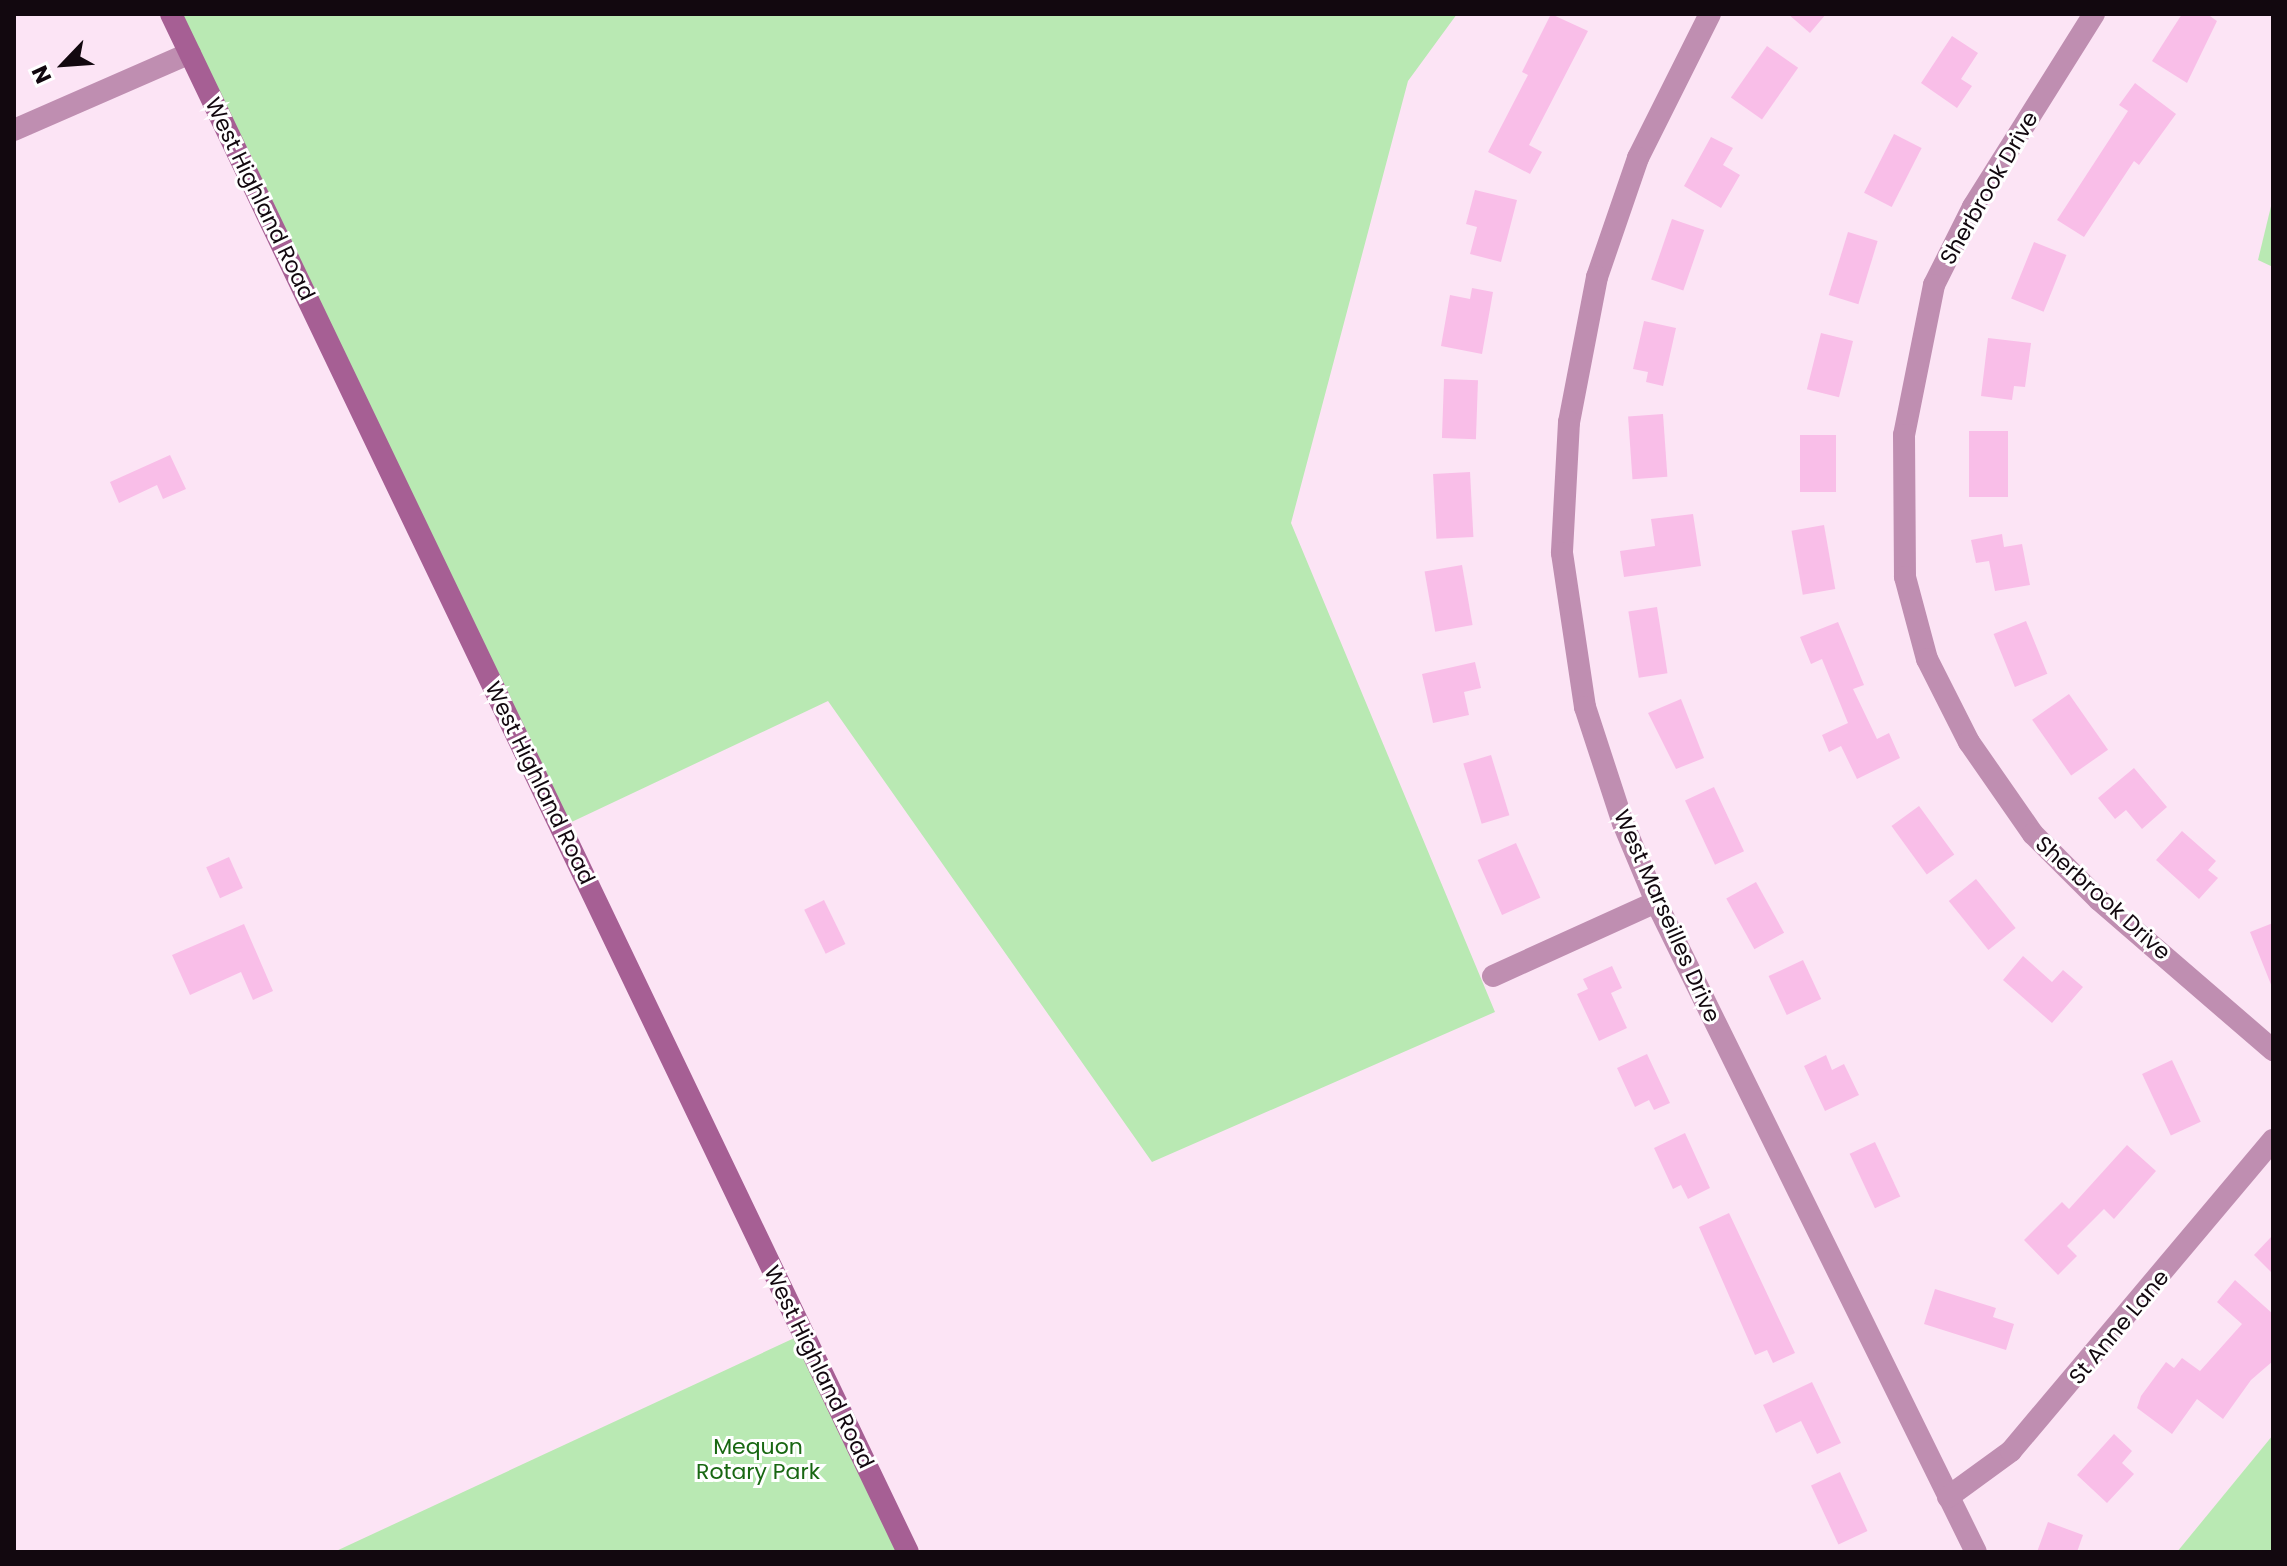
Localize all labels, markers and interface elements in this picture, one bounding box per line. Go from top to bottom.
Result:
north arrow [24,24,104,104]
text: N [24,60,59,88]
street label: West Highland Road [199,93,321,305]
street label: Sherbrook Drive [1934,107,2044,269]
street label: West Highland Road [479,677,601,889]
street label: West Marseilles Drive [1608,806,1726,1026]
street label: Sherbrook Drive [2030,830,2176,966]
street label: West Highland Road [758,1261,880,1473]
street label: St Anne Lane [2063,1264,2175,1390]
park label: Mequon Rotary Park [696,1433,820,1484]

